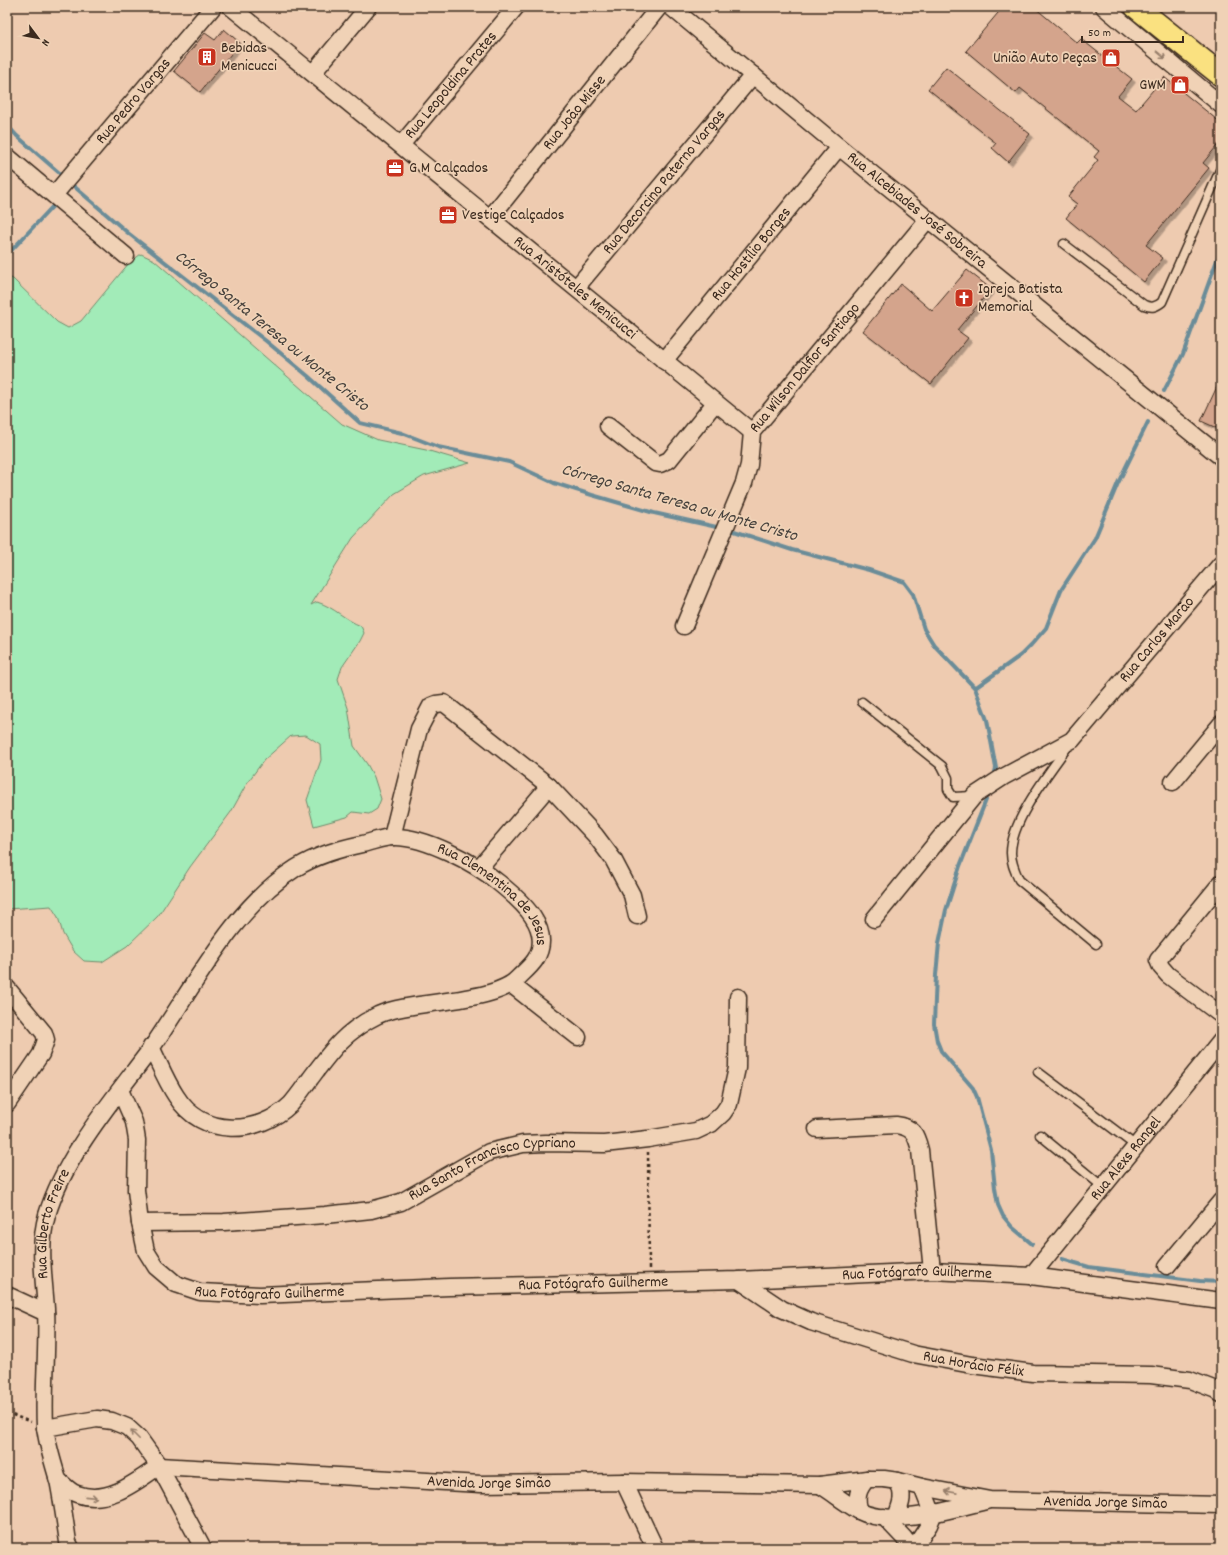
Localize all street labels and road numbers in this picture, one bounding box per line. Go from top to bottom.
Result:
street label: Rua Leopoldina Prates [399,26,503,144]
street label: Rua Pedro Vargas [90,53,177,149]
street label: Rua João Misse [537,70,612,155]
street label: Rua Decorcino Paterno Vargas [597,104,732,259]
street label: Rua Alcebiades José Sobreira [842,146,992,275]
street label: Rua Hostílio Borges [706,202,797,306]
street label: Rua Aristóteles Menicucci [508,230,642,345]
street label: Rua Wilson Dalfior Santiago [744,298,866,438]
street label: Rua Carlos Marão [1114,592,1200,688]
street label: Rua Clementina de Jesus [434,837,553,946]
street label: Rua Alexs Rangel [1085,1111,1167,1206]
street label: Rua Santo Francisco Cypriano [404,1131,576,1207]
street label: Rua Gilberto Freire [31,1165,76,1280]
street label: Rua Fotógrafo Guilherme [841,1260,993,1287]
street label: Rua Fotógrafo Guilherme [518,1270,669,1297]
street label: Rua Fotógrafo Guilherme [191,1279,345,1307]
street label: Rua Horácio Félix [921,1345,1026,1383]
street label: Avenida Jorge Simão [426,1469,551,1496]
street label: Avenida Jorge Simão [1043,1490,1168,1515]

